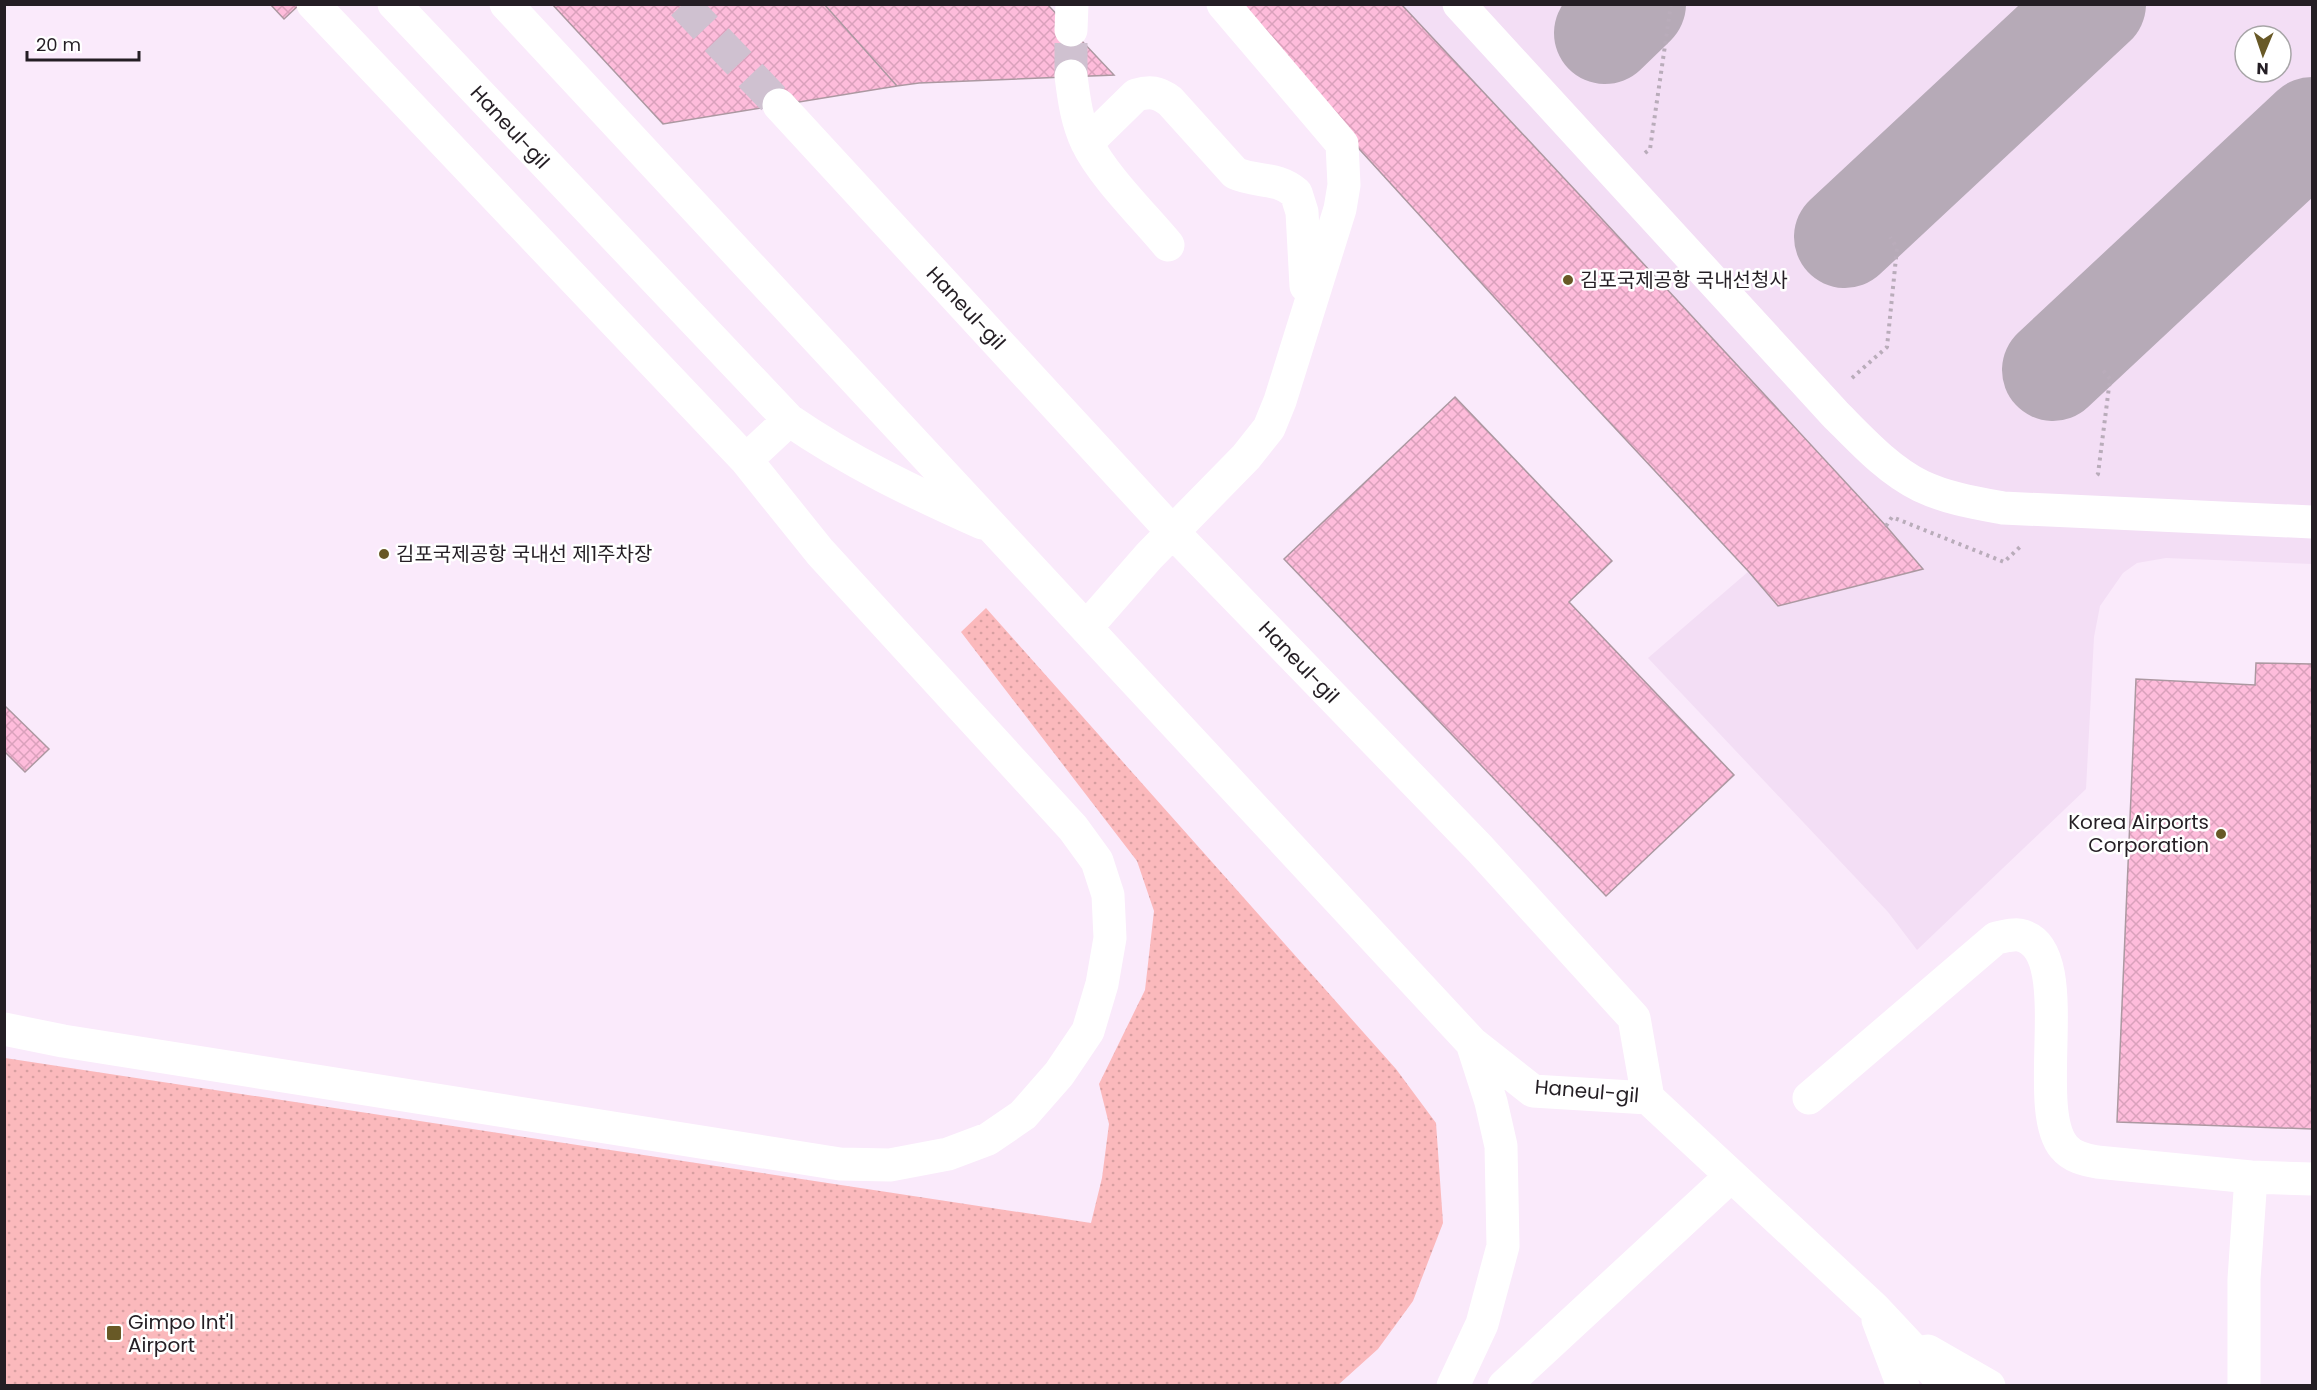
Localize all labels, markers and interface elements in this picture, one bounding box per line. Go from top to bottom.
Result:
scale bar [27,24,140,62]
north arrow [2233,24,2293,84]
text: 20 m [36,32,81,57]
text: N [2256,57,2269,80]
street label: Haneul-gil [464,79,556,175]
street label: Haneul-gil [920,260,1012,356]
place label: 김포국제공항 국내선청사 [1580,266,1788,294]
marker: 김포국제공항 국내선청사 [1561,273,1575,287]
place label: 김포국제공항 국내선 제1주차장 [396,540,652,568]
marker: 김포국제공항 국내선 제1주차장 [377,547,391,561]
street label: Haneul-gil [1253,615,1345,709]
place label: Korea Airports Corporation [2068,808,2209,859]
marker: Korea Airports Corporation [2214,827,2228,841]
street label: Haneul-gil [1534,1072,1640,1110]
place label: Gimpo Int'l Airport [128,1308,234,1359]
marker: Gimpo Int'l Airport [105,1324,123,1342]

